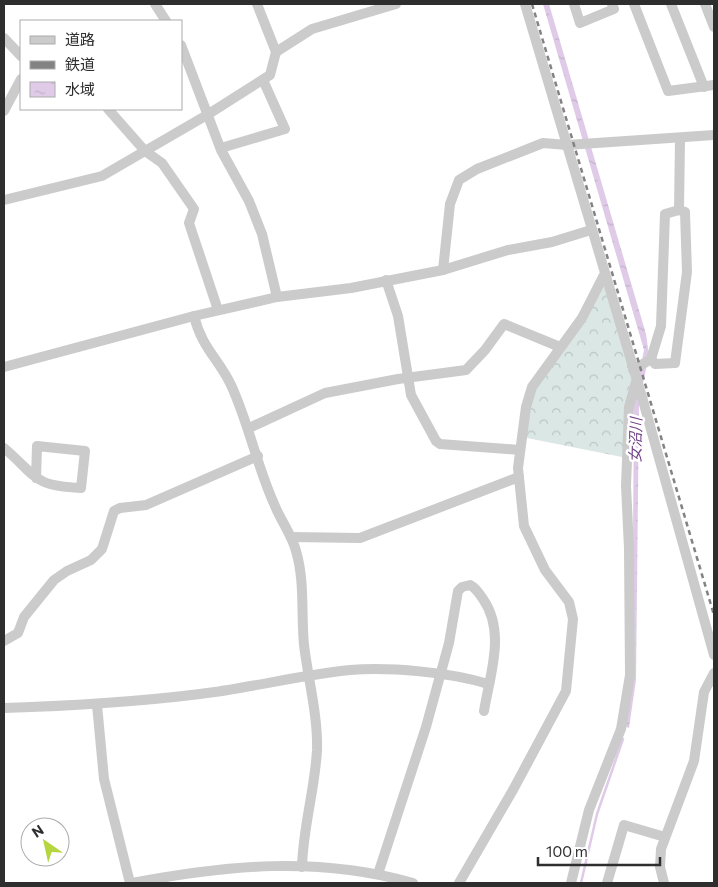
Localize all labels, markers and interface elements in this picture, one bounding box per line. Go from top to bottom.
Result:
legend [20,20,182,110]
text: 道路 [65,30,95,48]
text: 鉄道 [65,55,95,73]
text: 水域 [65,80,95,98]
water label: 女沼川 [626,415,644,463]
north arrow [20,817,70,867]
text: N [28,821,47,841]
scale bar [538,834,660,866]
text: 100 m [546,842,588,860]

